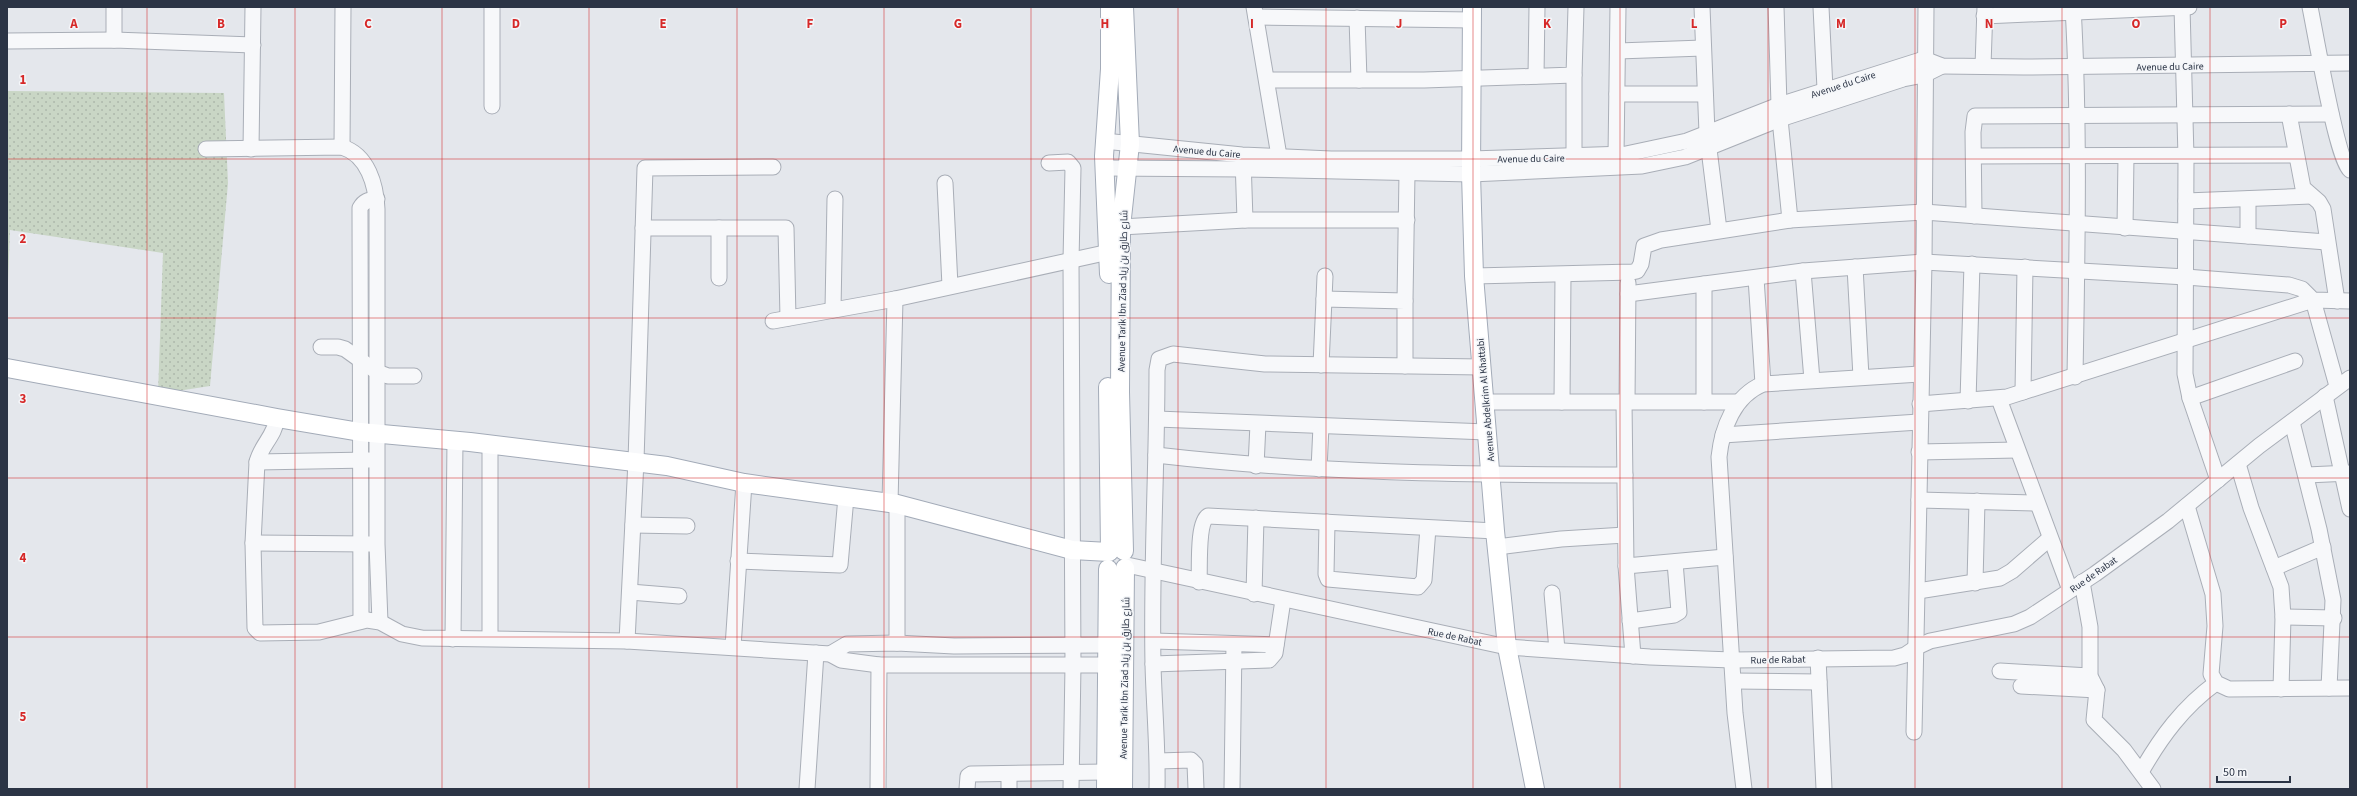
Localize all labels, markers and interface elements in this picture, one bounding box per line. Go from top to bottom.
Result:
text: A [69,15,78,33]
text: B [217,15,225,33]
text: C [364,15,372,33]
text: D [512,15,520,33]
text: E [659,15,667,33]
text: F [807,15,814,33]
text: G [954,15,962,33]
text: H [1101,15,1109,33]
text: I [1250,15,1254,33]
text: J [1396,15,1402,33]
text: K [1543,15,1552,33]
text: L [1691,15,1698,33]
text: M [1836,15,1846,33]
text: N [1985,15,1993,33]
text: O [2132,15,2141,33]
text: P [2279,15,2287,33]
street label: Avenue du Caire [2136,59,2204,75]
street label: Avenue du Caire [1809,68,1878,102]
text: 1 [20,71,27,89]
street label: Avenue du Caire [1173,142,1241,162]
street label: Avenue du Caire [1497,151,1565,167]
street label: Avenue Tarik Ibn Ziad شارع طارق بن زياد [1115,210,1131,372]
text: 2 [20,230,27,248]
street label: Avenue Abdelkrim Al Khattabi [1474,338,1498,462]
text: 3 [20,390,27,408]
text: 4 [20,549,27,567]
street label: Rue de Rabat [2067,553,2121,596]
street label: Avenue Tarik Ibn Ziad شارع طارق بن زياد [1117,597,1133,759]
street label: Rue de Rabat [1426,624,1484,650]
street label: Rue de Rabat [1750,653,1806,667]
text: 5 [20,708,27,726]
scale bar [2217,758,2290,784]
text: 50 m [2223,764,2247,781]

